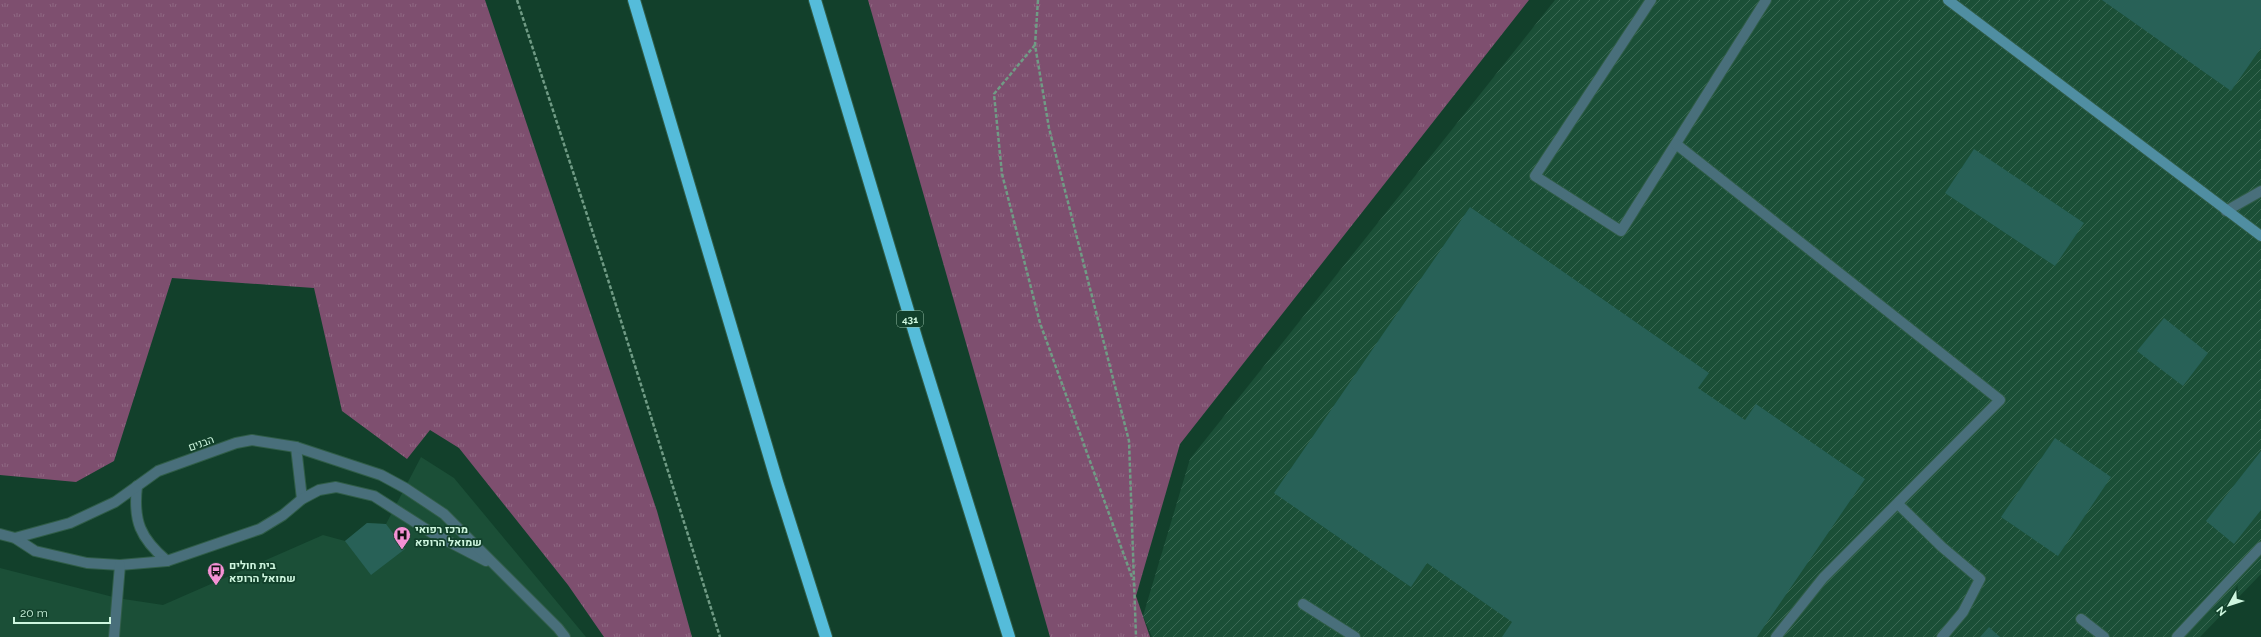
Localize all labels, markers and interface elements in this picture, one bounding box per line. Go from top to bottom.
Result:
road number: 431 [897,311,923,327]
street label: הבנים [186,433,216,454]
place label: מרכז רפואי שמואל הרופא [415,523,482,549]
hospital icon: מרכז רפואי שמואל הרופא [392,525,412,550]
place label: בית חולים שמואל הרופא [229,559,296,585]
bus stop icon: בית חולים שמואל הרופא [206,561,226,586]
north arrow [2209,585,2249,625]
scale bar [14,599,110,625]
text: N [2214,604,2229,618]
text: 20 m [20,606,48,620]

